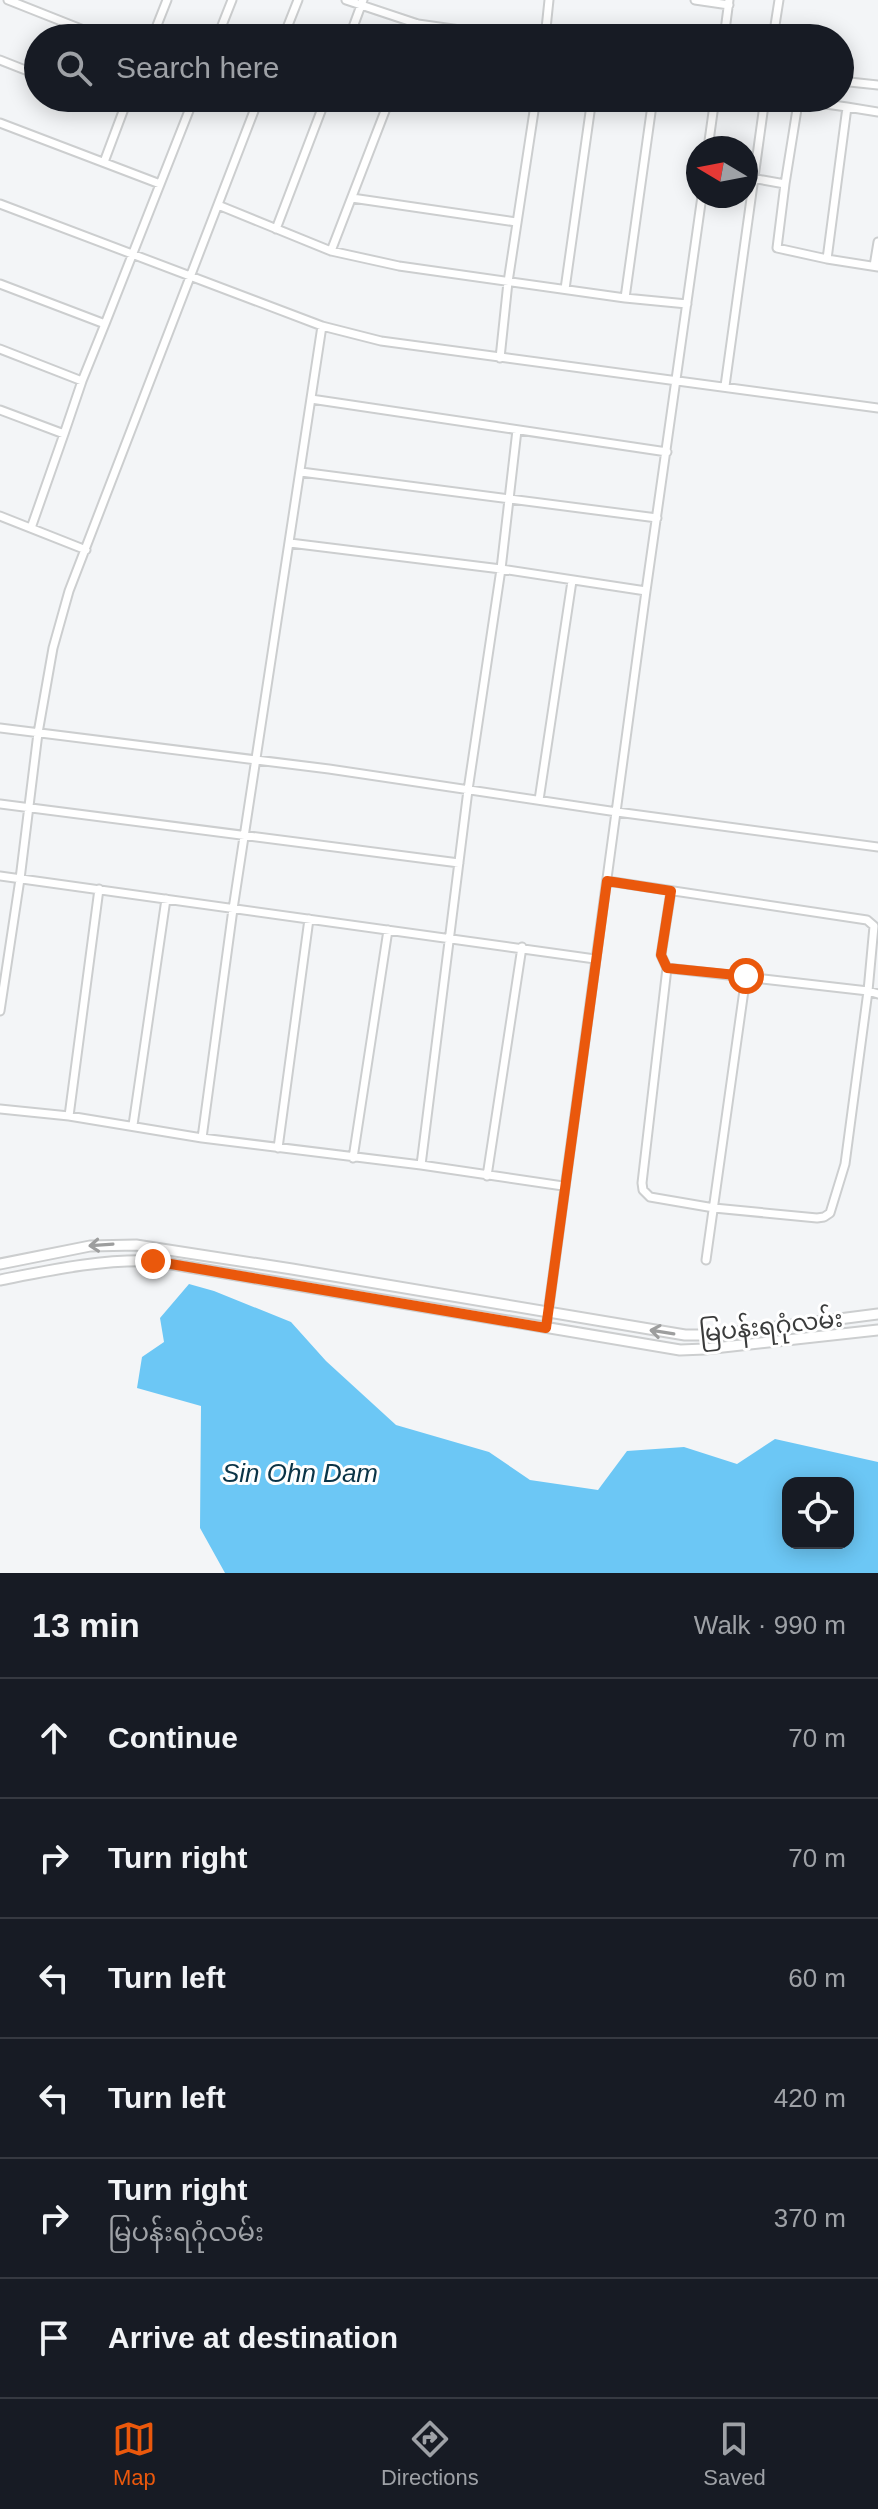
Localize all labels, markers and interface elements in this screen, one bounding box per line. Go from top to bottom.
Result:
search box [24,24,854,112]
icon: search [52,46,96,90]
text: Search here [116,51,279,84]
north arrow [686,136,758,208]
route start [728,958,764,994]
one-way arrow [88,1238,115,1253]
route end [135,1243,171,1279]
street label: မြပန်းရဂုံလမ်း [698,1303,845,1352]
one-way arrow [649,1324,675,1339]
water label: Sin Ohn Dam [222,1458,378,1488]
map controls [782,1477,854,1549]
button: locate [782,1477,854,1549]
text: 13 min [32,1606,140,1644]
text: Walk · 990 m [694,1610,846,1640]
icon: ahead [32,1716,76,1760]
text: Continue [108,1721,238,1754]
text: 70 m [788,1723,846,1753]
icon: right [32,1836,76,1880]
text: Turn right [108,1841,247,1874]
text: 70 m [788,1843,846,1873]
icon: left [32,1956,76,2000]
text: Turn left [108,1961,226,1994]
text: 60 m [788,1963,846,1993]
icon: left [32,2076,76,2120]
text: Turn left [108,2081,226,2114]
text: 420 m [774,2083,846,2113]
text: Turn right [108,2173,247,2206]
icon: right [32,2196,76,2240]
text: 370 m [774,2203,846,2233]
text: မြပန်းရဂုံလမ်း [108,2217,264,2247]
icon: arrive [32,2316,76,2360]
text: Arrive at destination [108,2321,398,2354]
tab: Map [112,2417,156,2491]
tab: Directions [381,2417,479,2491]
tab: Saved [703,2417,766,2491]

